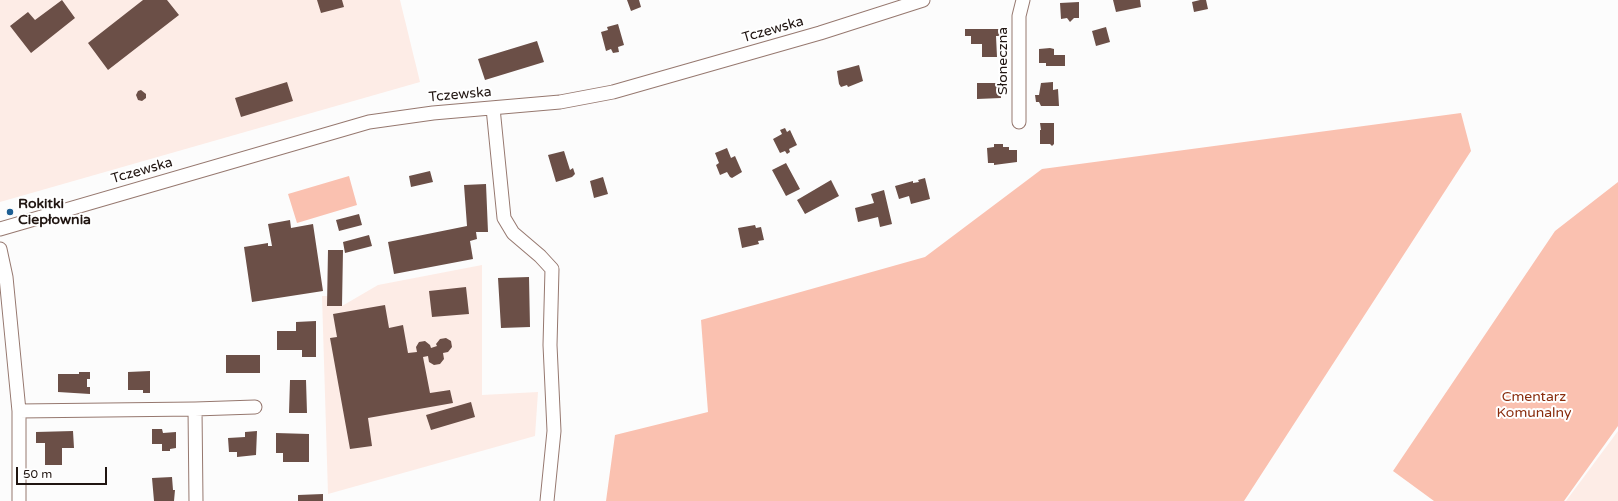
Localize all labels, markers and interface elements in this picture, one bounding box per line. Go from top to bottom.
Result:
street label: Tczewska [740,13,806,47]
street label: Słoneczna [995,27,1011,95]
street label: Tczewska [428,84,492,106]
street label: Tczewska [109,154,175,188]
place label: Rokitki Ciepłownia [18,196,91,228]
marker: Rokitki Ciepłownia [5,207,15,217]
park label: Cmentarz Komunalny [1496,389,1572,422]
scale bar [18,459,109,485]
text: 50 m [23,467,52,481]

